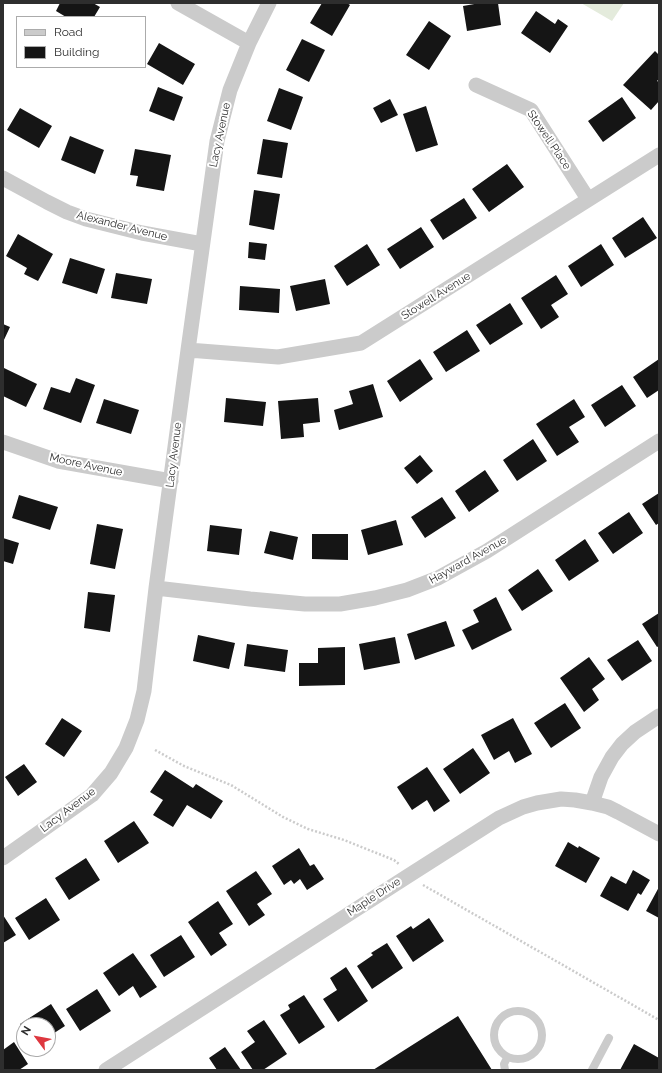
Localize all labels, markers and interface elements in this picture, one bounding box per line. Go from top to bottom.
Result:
legend [16,16,146,68]
text: Road [54,25,83,39]
text: Building [54,45,100,59]
street label: Lacy Avenue [207,101,233,169]
street label: Stowell Place [524,108,574,172]
street label: Alexander Avenue [75,208,169,244]
street label: Stowell Avenue [399,269,473,323]
street label: Lacy Avenue [163,422,185,488]
street label: Moore Avenue [48,451,124,479]
street label: Hayward Avenue [427,533,509,587]
street label: Lacy Avenue [38,785,98,835]
street label: Maple Drive [345,875,403,919]
north arrow [16,1017,56,1057]
text: N [19,1024,34,1038]

